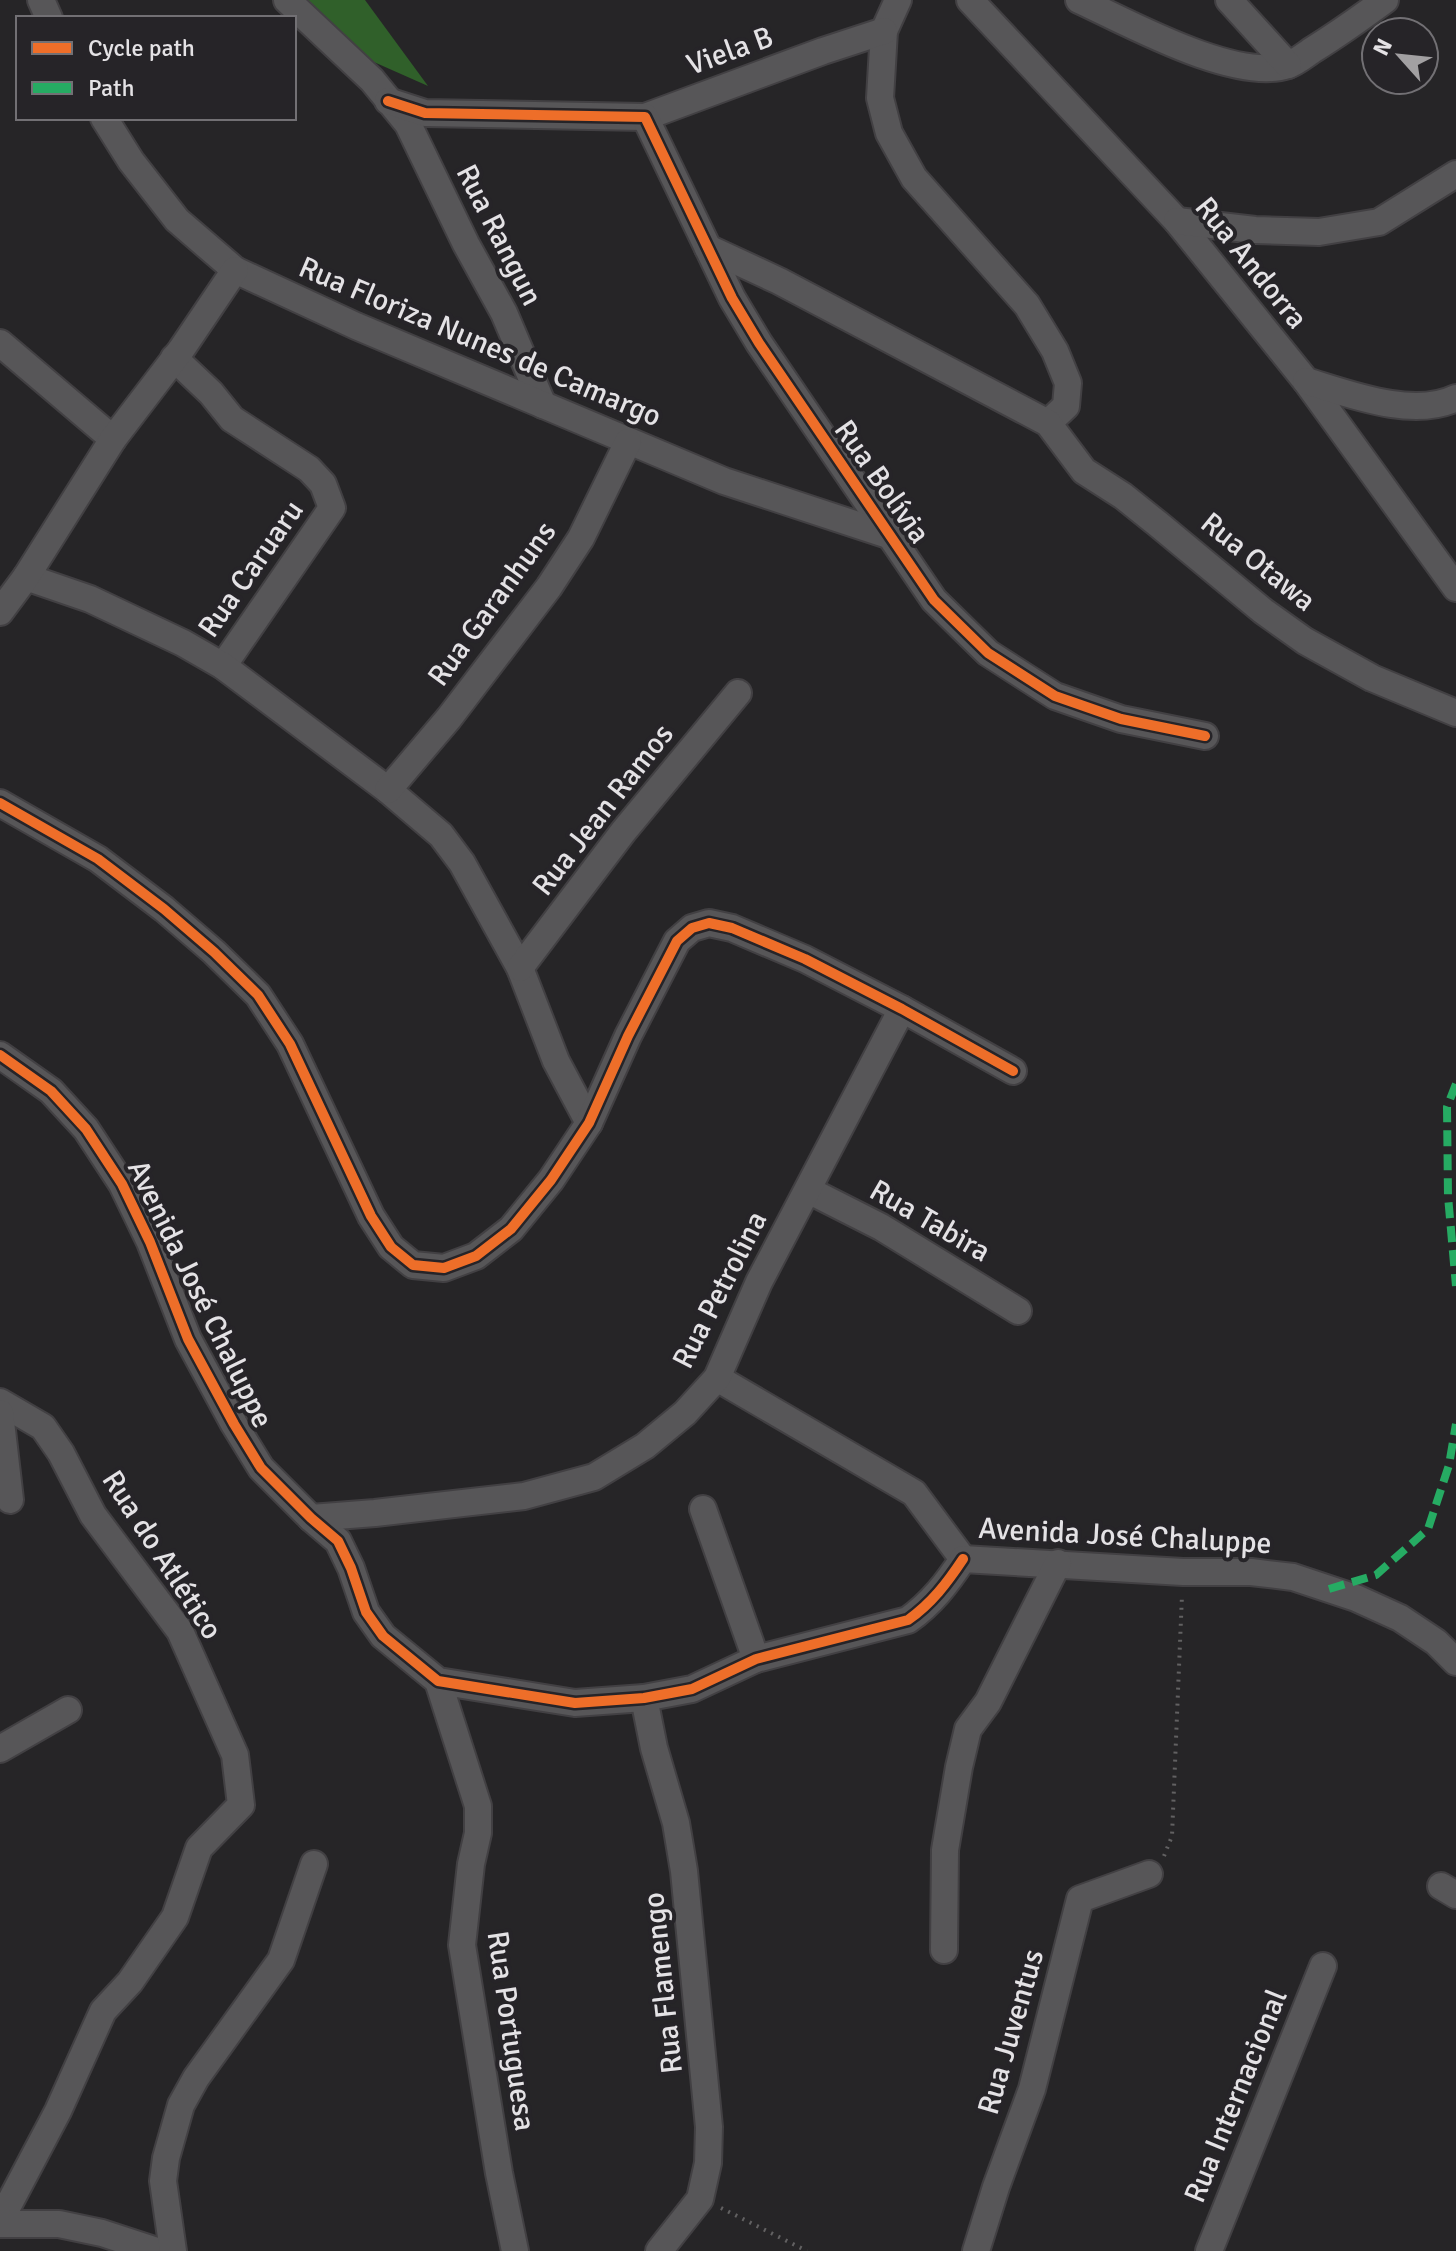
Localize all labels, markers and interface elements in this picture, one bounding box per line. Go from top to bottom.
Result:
legend [16,16,296,120]
north arrow [1360,16,1440,96]
street label: Viela B [682,18,778,84]
text: Cycle path [88,33,195,63]
text: N [1367,34,1398,60]
text: Path [88,73,134,103]
street label: Rua Rangun [448,158,550,312]
street label: Rua Andorra [1187,190,1315,336]
street label: Rua Floriza Nunes de Camargo [293,249,667,435]
street label: Rua Bolívia [826,413,938,551]
street label: Rua Caruaru [190,493,312,645]
street label: Rua Otawa [1193,504,1323,620]
street label: Rua Garanhuns [420,514,564,694]
street label: Rua Jean Ramos [524,717,682,903]
street label: Avenida José Chaluppe [119,1154,281,1434]
street label: Rua Tabira [863,1172,997,1270]
street label: Rua Petrolina [665,1205,775,1375]
street label: Rua do Atlético [94,1464,230,1646]
street label: Avenida José Chaluppe [977,1510,1273,1562]
street label: Rua Flamengo [635,1891,691,2075]
street label: Rua Portuguesa [479,1929,543,2133]
street label: Rua Juventus [970,1945,1052,2119]
street label: Rua Internacional [1176,1984,1296,2208]

